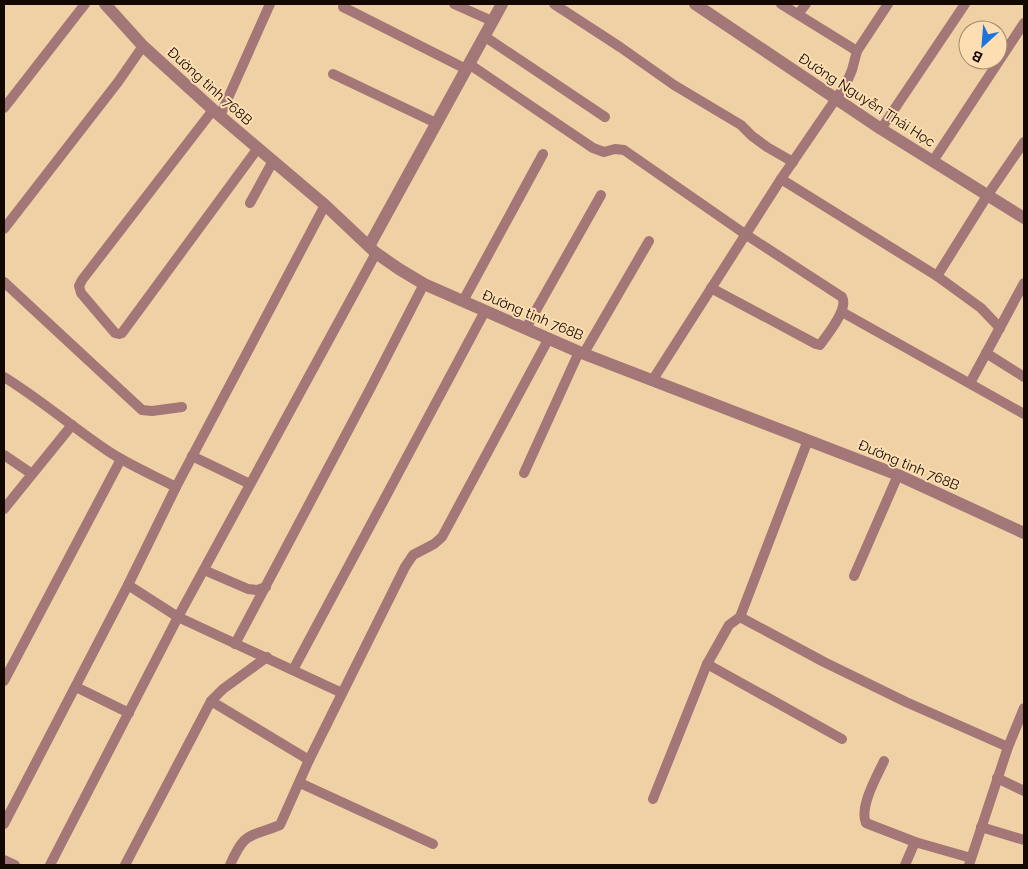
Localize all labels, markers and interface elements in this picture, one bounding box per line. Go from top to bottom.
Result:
north arrow [958,20,1008,70]
street label: Đường tỉnh 768B [164,44,256,128]
text: B [969,47,985,66]
street label: Đường Nguyễn Thái Học [796,50,938,150]
street label: Đường tỉnh 768B [480,286,586,344]
street label: Đường tỉnh 768B [856,436,962,494]

